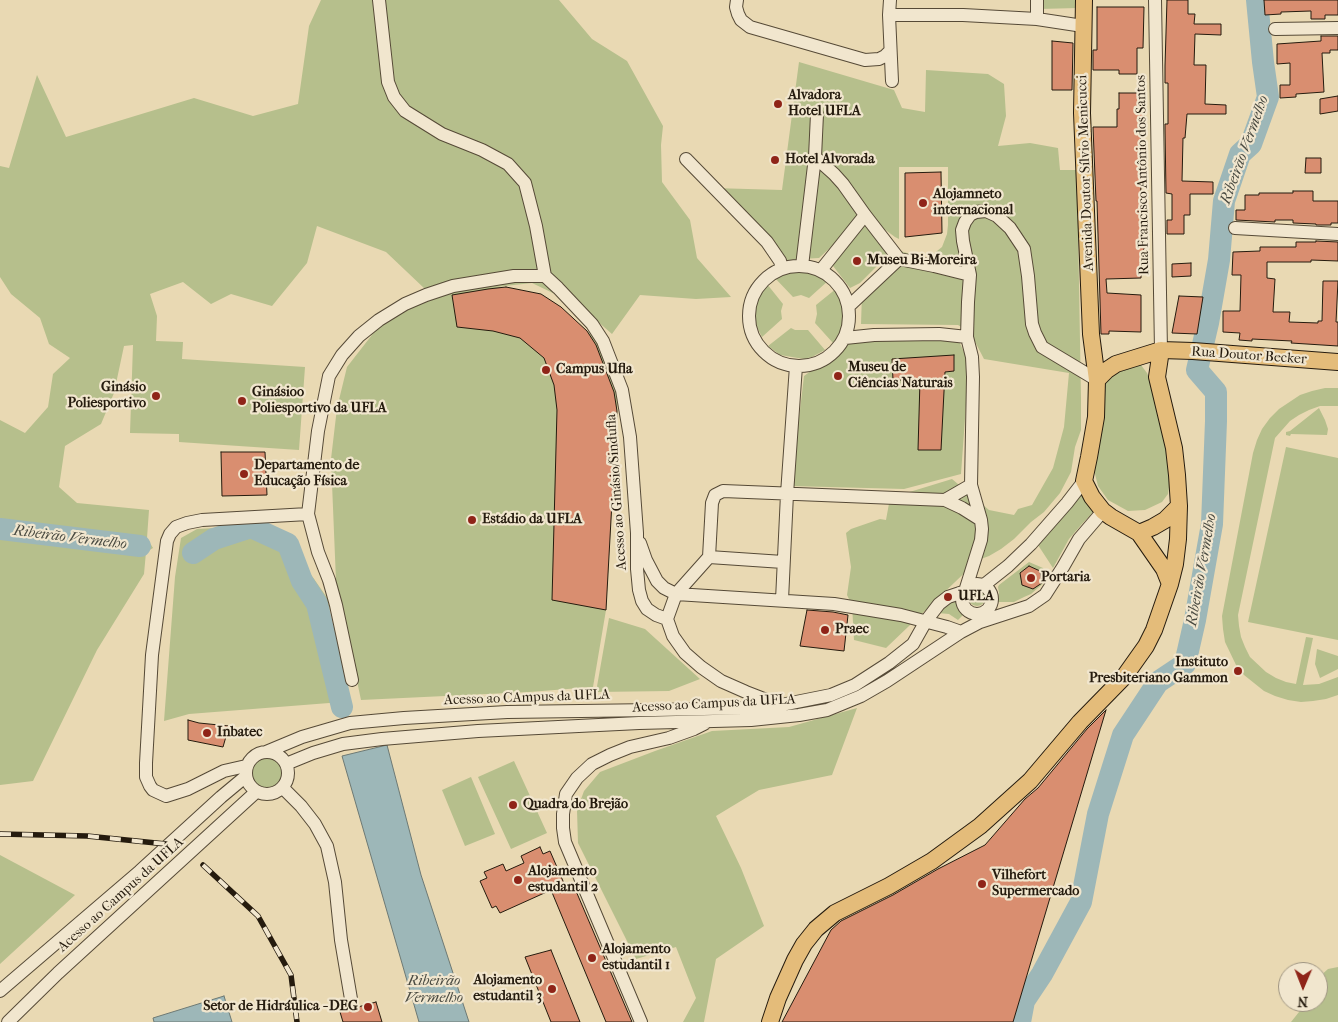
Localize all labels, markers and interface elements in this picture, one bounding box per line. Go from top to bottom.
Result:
street label: Avenida Doutor Sílvio Menicucci [1074,74,1098,272]
street label: Rua Francisco Antônio dos Santos [1133,75,1153,275]
place label: Alvadora Hotel UFLA [788,88,861,120]
water label: Ribeirão Vermelho [1217,93,1273,207]
marker: Alvadora Hotel UFLA [772,98,784,110]
place label: Hotel Alvorada [785,152,875,168]
marker: Hotel Alvorada [769,154,781,166]
place label: Alojamneto internacional [933,187,1013,220]
marker: Alojamneto internacional [917,197,929,209]
place label: Museu Bi-Moreira [867,253,976,269]
marker: Museu Bi-Moreira [851,255,863,267]
street label: Rua Doutor Becker [1191,344,1307,368]
place label: Museu de Ciências Naturais [848,360,953,392]
place label: Campus Ufla [556,362,633,378]
marker: Campus Ufla [540,364,552,376]
marker: Museu de Ciências Naturais [832,370,844,382]
place label: Ginásio Poliesportivo [68,380,146,412]
place label: Ginásioo Poliesportivo da UFLA [252,385,387,418]
marker: Ginásio Poliesportivo [150,390,162,402]
marker: Ginásioo Poliesportivo da UFLA [236,395,248,407]
street label: Acesso ao Ginásio/Sindufla [603,413,631,571]
place label: Departamento de Educação Física [254,458,359,491]
marker: Departamento de Educação Física [238,468,250,480]
place label: Estádio da UFLA [482,512,582,528]
water label: Ribeirão Vermelho [1183,512,1221,628]
marker: Estádio da UFLA [466,514,478,526]
water label: Ribeirão Vermelho [12,522,128,554]
place label: Portaria [1041,570,1090,586]
marker: Portaria [1025,572,1037,584]
place label: UFLA [958,589,994,605]
marker: UFLA [942,591,954,603]
place label: Praec [835,622,869,638]
marker: Praec [819,624,831,636]
place label: Instituto Presbiteriano Gammon [1089,655,1228,688]
marker: Instituto Presbiteriano Gammon [1232,665,1244,677]
street label: Acesso ao CAmpus da UFLA [444,687,610,709]
street label: Acesso ao Campus da UFLA [632,691,796,717]
place label: Inbatec [217,725,262,741]
marker: Inbatec [201,727,213,739]
place label: Quadra do Brejão [523,797,628,813]
marker: Quadra do Brejão [507,799,519,811]
street label: Acesso ao Campus da UFLA [55,834,187,956]
place label: Alojamento estudantil 2 [528,864,598,896]
place label: Vilhefort Supermercado [992,868,1079,900]
marker: Alojamento estudantil 2 [512,874,524,886]
marker: Vilhefort Supermercado [976,878,988,890]
place label: Alojamento estudantil 1 [602,942,671,974]
marker: Alojamento estudantil 1 [586,952,598,964]
north arrow [1278,962,1328,1012]
water label: Ribeirão Vermelho [405,972,463,1007]
place label: Alojamento estudantil 3 [473,973,542,1006]
marker: Alojamento estudantil 3 [546,983,558,995]
text: N [1297,993,1308,1010]
place label: Setor de Hidráulica - DEG [203,999,358,1015]
marker: Setor de Hidráulica - DEG [362,1001,374,1013]

